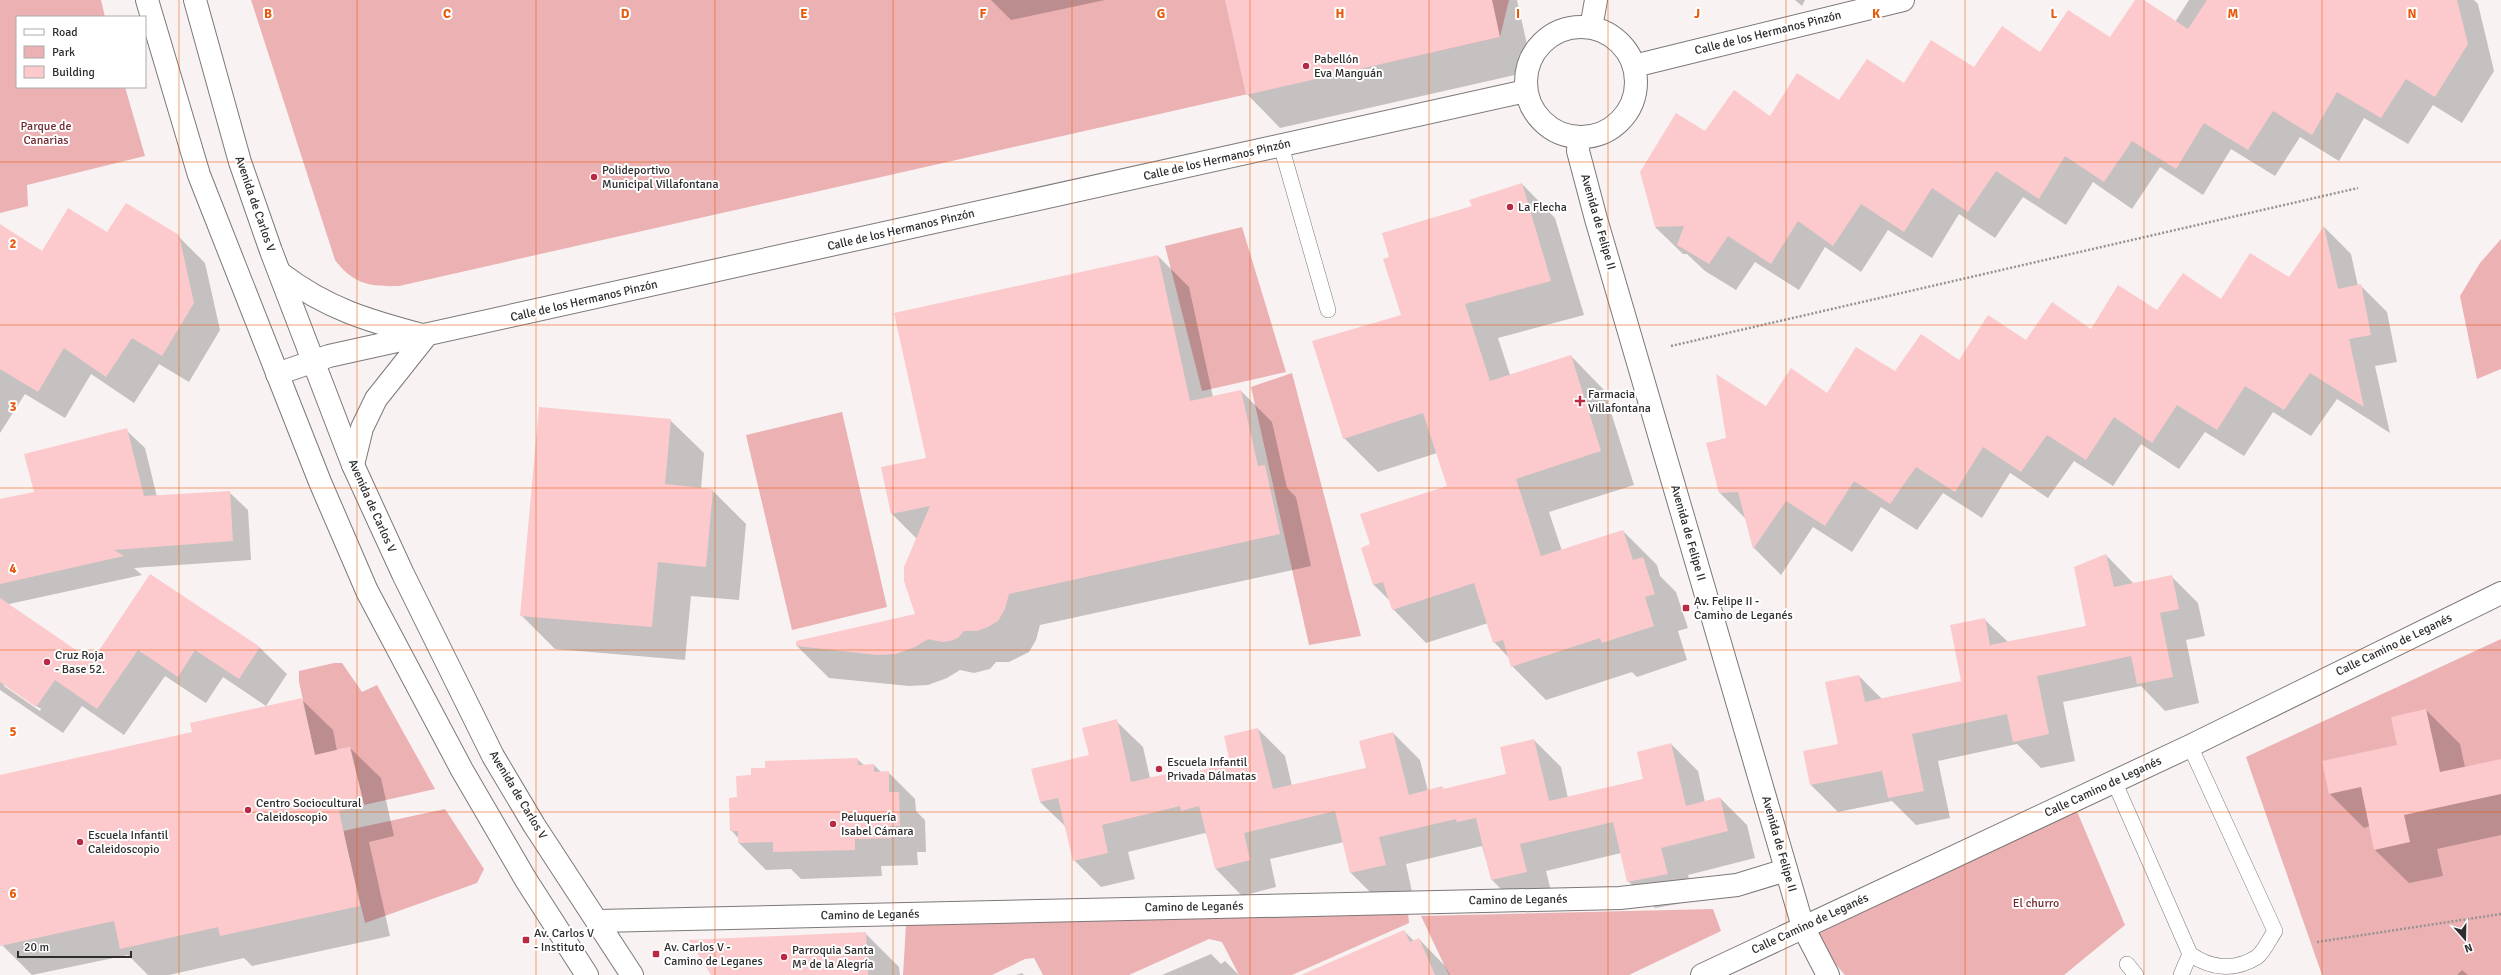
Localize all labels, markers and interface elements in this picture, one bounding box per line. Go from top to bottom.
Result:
text: B [264,6,272,22]
text: C [443,6,451,22]
text: D [621,6,630,22]
text: E [800,6,808,22]
text: F [980,6,987,22]
text: G [1157,6,1165,22]
text: H [1336,6,1344,22]
text: I [1516,6,1520,22]
text: J [1694,6,1700,22]
text: K [1872,6,1880,22]
text: L [2051,6,2058,22]
text: M [2228,6,2239,22]
text: N [2407,6,2417,22]
street label: Calle de los Hermanos Pinzón [1693,7,1843,59]
legend [16,16,146,88]
text: Road [52,25,78,40]
text: Park [52,45,75,60]
place label: Pabellón Eva Manguán [1314,52,1383,81]
marker: Pabellón Eva Manguán [1301,61,1311,71]
text: Building [52,65,95,80]
park label: Parque de Canarias [21,119,71,148]
street label: Calle de los Hermanos Pinzón [1142,136,1292,184]
street label: Avenida de Carlos V [232,154,278,254]
place label: Polideportivo Municipal Villafontana [602,163,718,192]
marker: Polideportivo Municipal Villafontana [589,172,599,182]
street label: Avenida de Felipe II [1577,172,1619,272]
place label: La Flecha [1518,200,1567,215]
marker: La Flecha [1505,202,1515,212]
street label: Calle de los Hermanos Pinzón [826,206,976,254]
text: 2 [9,236,17,252]
street label: Calle de los Hermanos Pinzón [509,277,659,325]
place label: Farmacia Villafontana [1588,387,1651,416]
marker: Farmacia Villafontana [1575,396,1585,406]
text: 3 [9,399,17,415]
street label: Avenida de Carlos V [345,457,399,555]
street label: Avenida de Felipe II [1667,483,1709,583]
text: 4 [9,561,17,577]
place label: Av. Felipe II - Camino de Leganés [1694,594,1793,623]
marker: Av. Felipe II - Camino de Leganés [1681,603,1691,613]
street label: Calle Camino de Leganés [2333,610,2455,680]
place label: Cruz Roja - Base 52. [55,648,105,677]
marker: Cruz Roja - Base 52. [42,657,52,667]
text: 5 [9,724,17,740]
street label: Avenida de Carlos V [486,748,550,842]
street label: Calle Camino de Leganés [2042,753,2164,821]
place label: Escuela Infantil Privada Dálmatas [1167,755,1256,784]
marker: Escuela Infantil Privada Dálmatas [1154,764,1164,774]
street label: Avenida de Felipe II [1758,794,1800,894]
place label: Centro Sociocultural Caleidoscopio [256,796,362,825]
marker: Centro Sociocultural Caleidoscopio [243,805,253,815]
place label: Peluquería Isabel Cámara [841,810,914,839]
marker: Peluquería Isabel Cámara [828,819,838,829]
place label: Escuela Infantil Caleidoscopio [88,828,169,857]
marker: Escuela Infantil Caleidoscopio [75,837,85,847]
text: 6 [9,886,17,902]
street label: Calle Camino de Leganés [1749,890,1871,958]
street label: Camino de Leganés [1469,892,1567,908]
park label: El churro [2013,896,2059,911]
street label: Camino de Leganés [1145,899,1243,915]
street label: Camino de Leganés [821,907,919,923]
north arrow [2445,919,2485,959]
place label: Av. Carlos V - Instituto [534,926,594,955]
scale bar [18,933,131,959]
marker: Av. Carlos V - Instituto [521,935,531,945]
text: 20 m [24,940,49,955]
place label: Av. Carlos V - Camino de Leganes [664,940,763,969]
text: N [2462,941,2474,955]
place label: Parroquia Santa Mª de la Alegría [792,943,874,972]
marker: Av. Carlos V - Camino de Leganes [651,949,661,959]
marker: Parroquia Santa Mª de la Alegría [779,952,789,962]

